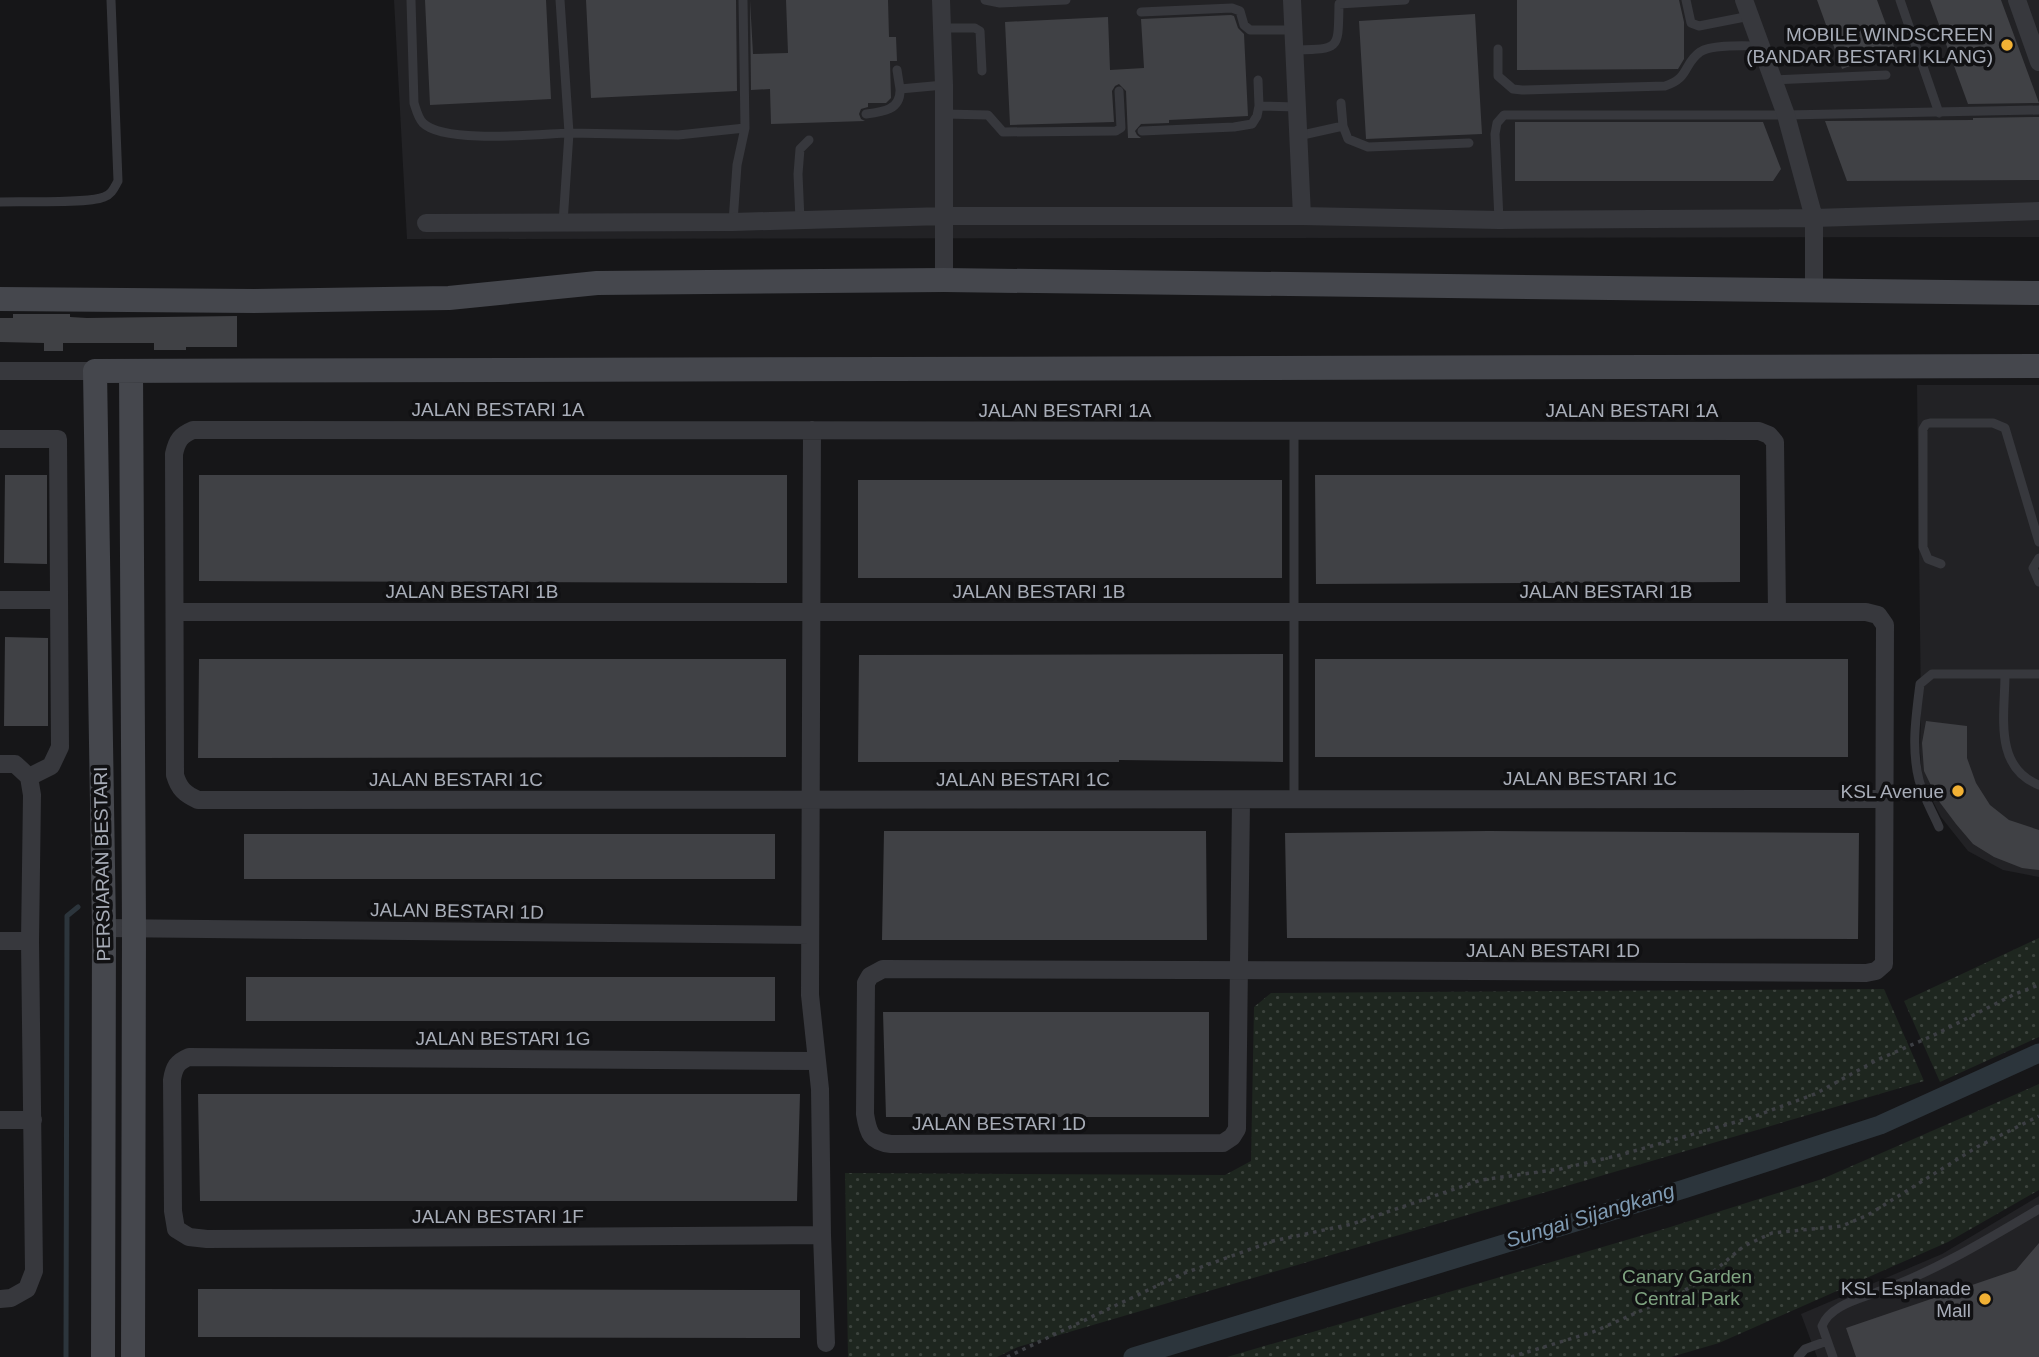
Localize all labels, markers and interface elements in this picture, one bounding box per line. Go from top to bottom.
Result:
place label: MOBILE WINDSCREEN (BANDAR BESTARI KLANG) [1746,24,1993,67]
marker: MOBILE WINDSCREEN (BANDAR BESTARI KLANG) [1999,37,2015,53]
street label: JALAN BESTARI 1A [412,399,585,420]
street label: JALAN BESTARI 1A [979,400,1152,421]
street label: JALAN BESTARI 1A [1546,400,1719,421]
street label: JALAN BESTARI 1B [386,581,558,602]
street label: JALAN BESTARI 1B [953,581,1125,602]
street label: JALAN BESTARI 1B [1520,581,1692,602]
street label: PERSIARAN BESTARI [90,766,114,962]
street label: JALAN BESTARI 1C [1503,768,1677,789]
street label: JALAN BESTARI 1C [369,769,543,790]
street label: JALAN BESTARI 1C [936,769,1110,790]
place label: KSL Avenue [1840,781,1944,802]
marker: KSL Avenue [1950,783,1966,799]
street label: JALAN BESTARI 1D [370,899,544,923]
street label: JALAN BESTARI 1D [1466,940,1640,961]
street label: JALAN BESTARI 1G [416,1028,590,1049]
street label: JALAN BESTARI 1D [912,1113,1086,1134]
water label: Sungai Sijangkang [1503,1178,1677,1252]
street label: JALAN BESTARI 1F [412,1206,584,1227]
park label: Canary Garden Central Park [1622,1266,1752,1309]
place label: KSL Esplanade Mall [1841,1278,1971,1321]
marker: KSL Esplanade Mall [1977,1291,1993,1307]

